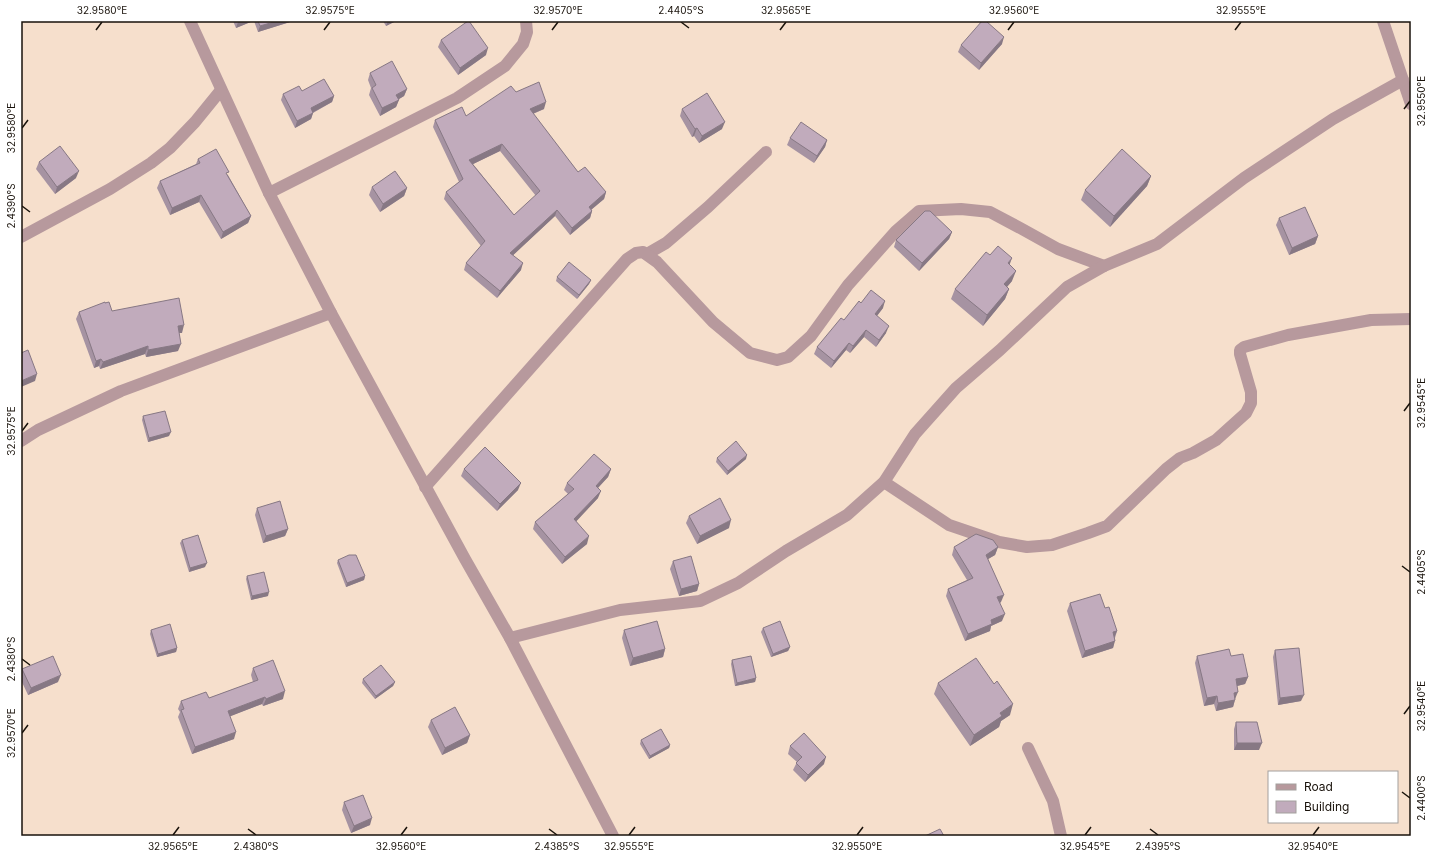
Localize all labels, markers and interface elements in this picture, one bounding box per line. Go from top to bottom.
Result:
text: 32.9580°E [77,4,127,16]
text: 32.9575°E [305,4,355,16]
text: 32.9570°E [533,4,583,16]
text: 2.4405°S [658,4,704,16]
text: 32.9565°E [761,4,811,16]
text: 32.9560°E [989,4,1039,16]
text: 32.9555°E [1216,4,1266,16]
text: 32.9550°E [1415,76,1427,126]
text: 32.9580°E [5,103,17,153]
text: 2.4390°S [5,183,17,229]
text: 32.9545°E [1415,378,1427,428]
text: 32.9575°E [5,406,17,456]
text: 2.4405°S [1415,549,1427,595]
text: 2.4380°S [5,636,17,682]
text: 32.9540°E [1415,681,1427,731]
text: 32.9570°E [5,708,17,758]
legend [1268,771,1398,823]
text: 2.4400°S [1415,775,1427,821]
text: Road [1304,779,1333,794]
text: Building [1304,799,1349,814]
text: 32.9565°E [148,840,198,852]
text: 2.4380°S [233,840,279,852]
text: 32.9560°E [376,840,426,852]
text: 2.4385°S [535,840,579,852]
text: 32.9555°E [604,840,654,852]
text: 32.9550°E [832,840,882,852]
text: 32.9545°E [1060,840,1110,852]
text: 2.4395°S [1136,840,1180,852]
text: 32.9540°E [1288,840,1338,852]

